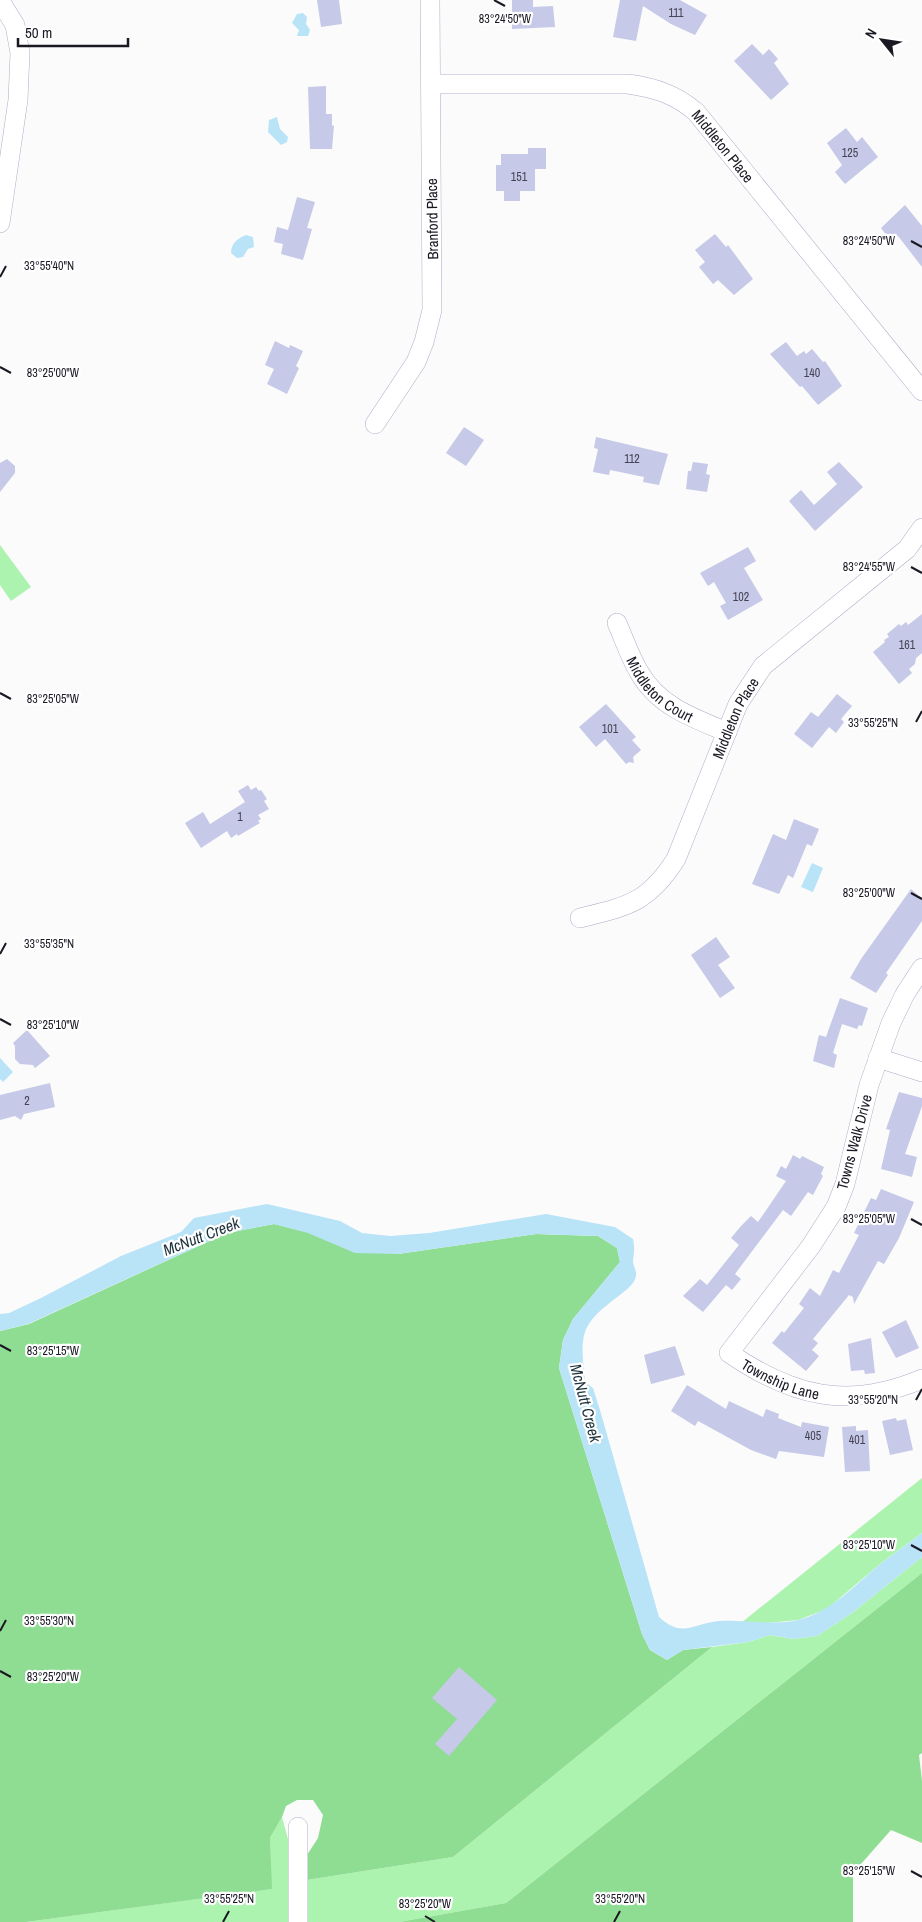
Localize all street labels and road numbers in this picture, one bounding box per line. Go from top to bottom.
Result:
street label: Middleton Place [687,105,759,187]
street label: Branford Place [421,178,443,260]
street label: Middleton Court [622,653,697,727]
street label: Middleton Place [707,673,763,762]
street label: Towns Walk Drive [831,1092,877,1192]
street label: Township Lane [738,1353,821,1404]

